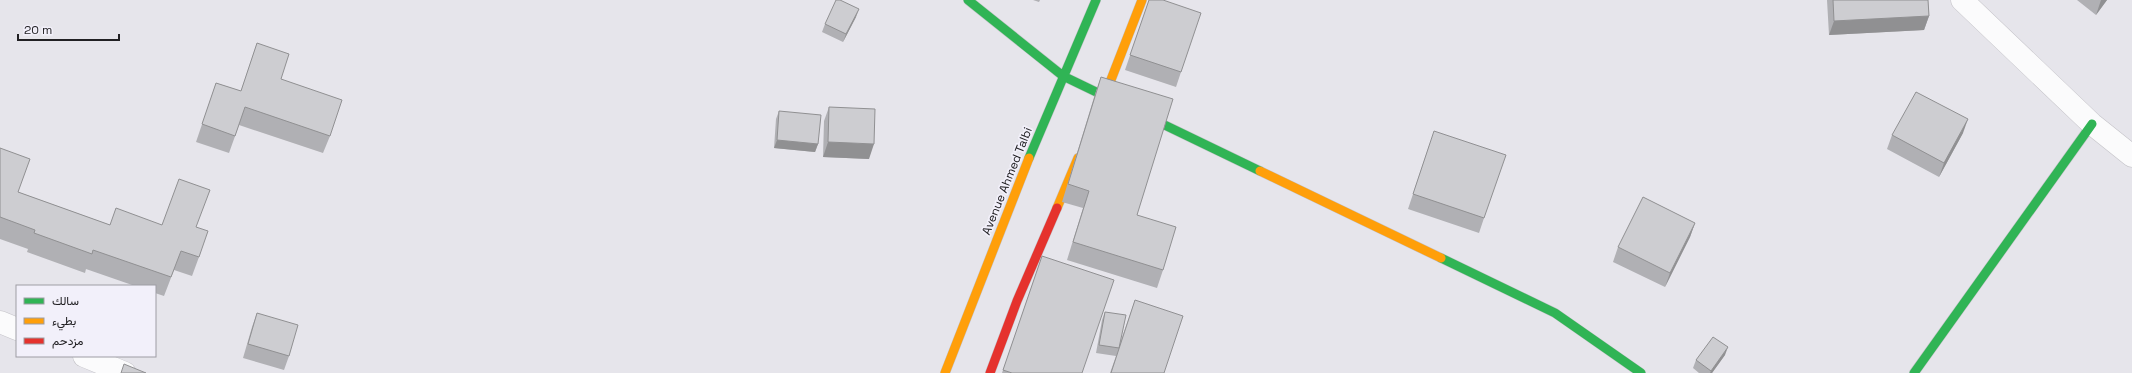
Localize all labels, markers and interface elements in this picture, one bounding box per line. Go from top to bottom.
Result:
scale bar [18,16,119,42]
text: 20 m [24,22,52,38]
street label: Avenue Ahmed Talbi [978,125,1036,237]
legend [16,285,156,357]
text: سالك [52,293,79,309]
text: بطيء [52,313,76,331]
text: مزدحم [52,333,83,349]

